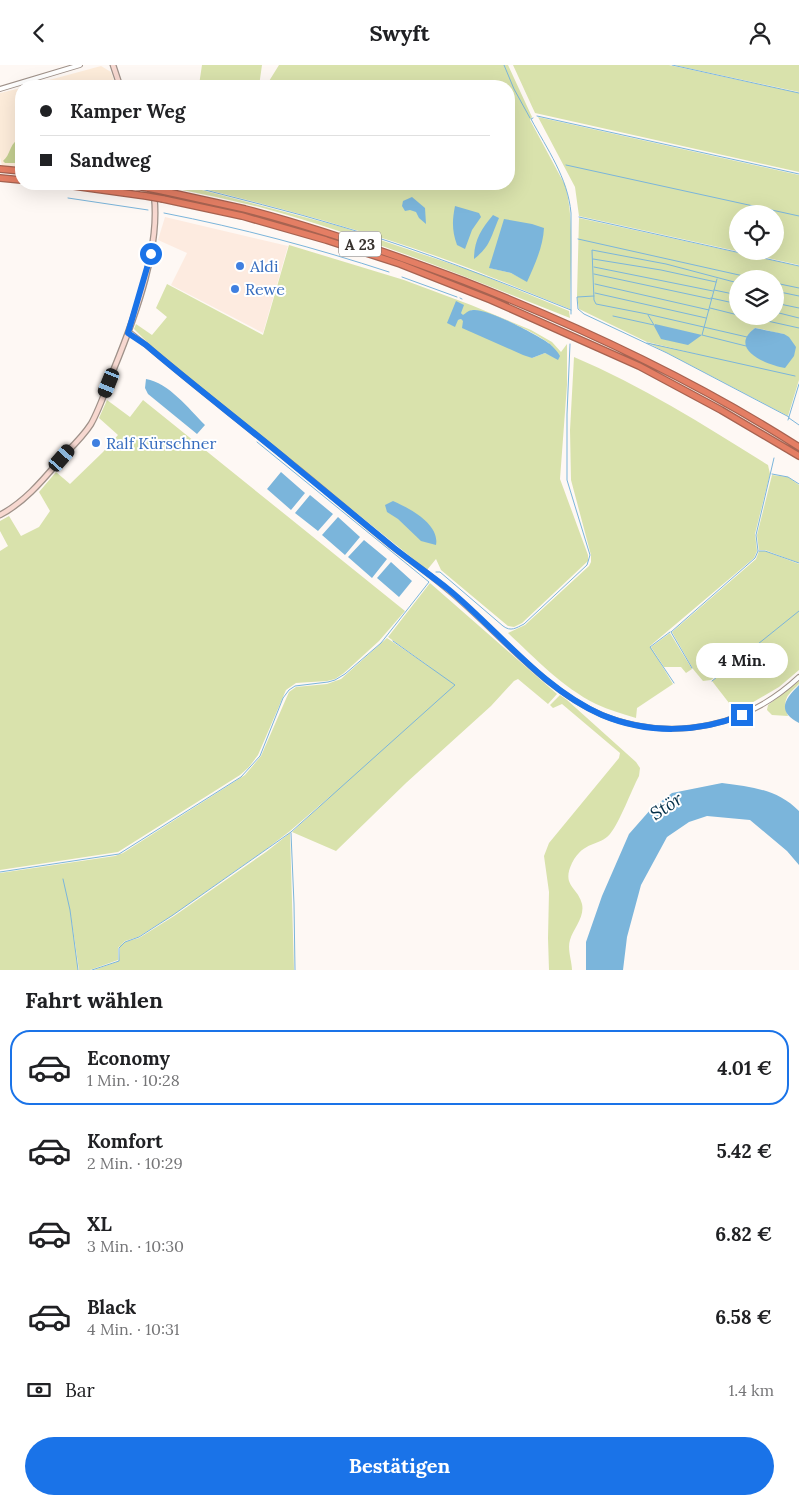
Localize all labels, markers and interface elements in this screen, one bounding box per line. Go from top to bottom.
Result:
icon: back [25,19,53,47]
text: Swyft [369,19,430,47]
icon: person [746,19,774,47]
text: Kamper Weg [70,99,185,123]
text: Sandweg [70,148,151,172]
map controls [729,205,784,325]
button: locate [729,205,784,260]
road number: A 23 [339,231,381,257]
route start [140,243,162,265]
place label: Aldi [249,256,278,276]
marker: Aldi [234,260,246,272]
button: layers [729,270,784,325]
place label: Rewe [245,279,285,299]
marker: Rewe [229,283,241,295]
car [96,366,121,400]
place label: Ralf Kürschner [106,433,216,453]
marker: Ralf Kürschner [90,437,102,449]
car [46,442,77,474]
callout: 4 Min. [696,643,788,677]
text: 4 Min. [718,650,766,670]
route end [731,704,753,726]
water label: Stör [645,787,687,825]
text: Fahrt wählen [25,986,163,1014]
icon: car [27,1045,72,1090]
text: Economy [87,1046,170,1070]
text: 4.01 € [717,1056,772,1080]
text: 1 Min. · 10:28 [87,1070,180,1090]
icon: car [27,1128,72,1173]
text: Komfort [87,1129,163,1153]
text: 5.42 € [716,1139,772,1163]
text: 2 Min. · 10:29 [87,1153,183,1173]
icon: car [27,1211,72,1256]
text: XL [87,1212,112,1236]
text: 6.82 € [715,1222,772,1246]
text: 3 Min. · 10:30 [87,1236,184,1256]
icon: car [27,1294,72,1339]
text: Black [87,1295,136,1319]
text: 6.58 € [715,1305,772,1329]
text: 4 Min. · 10:31 [87,1319,180,1339]
icon: cash [25,1376,53,1404]
text: Bar [65,1378,95,1402]
text: 1.4 km [728,1380,774,1400]
button: Bestätigen [25,1437,774,1495]

